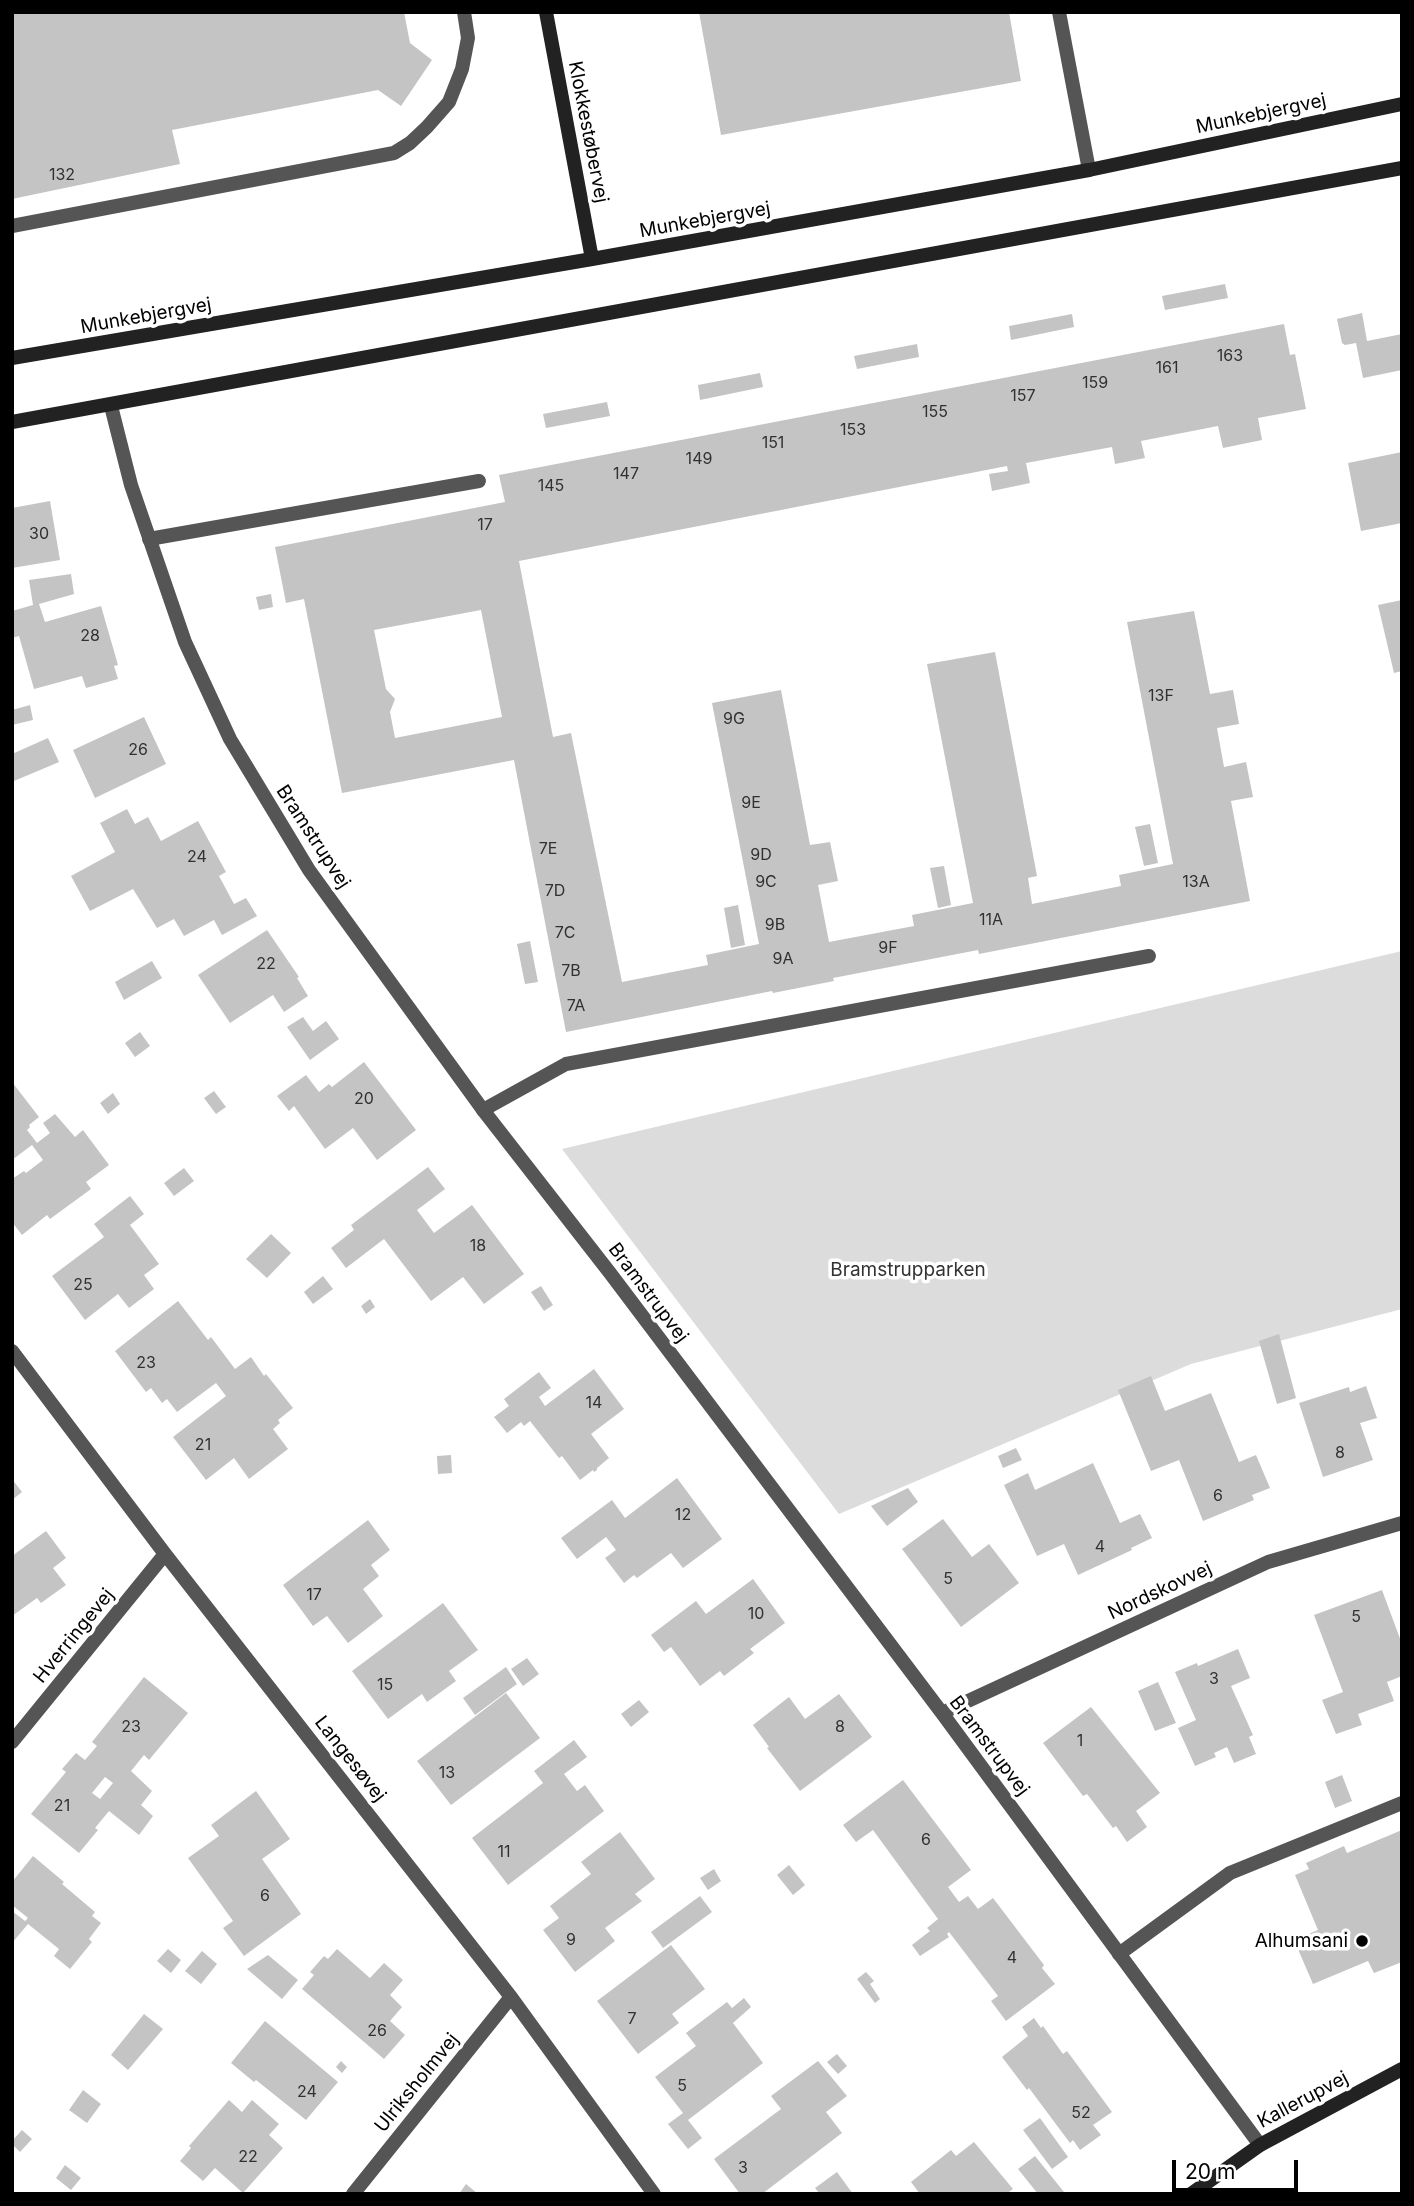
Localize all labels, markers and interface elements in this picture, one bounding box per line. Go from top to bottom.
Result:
street label: Klokkestøbervej [563,59,613,205]
street label: Munkebjergvej [1194,89,1328,139]
house number: 132 [49,165,75,185]
street label: Munkebjergvej [638,197,772,243]
street label: Munkebjergvej [79,293,213,339]
house number: 163 [1217,346,1243,366]
house number: 161 [1156,358,1178,378]
house number: 159 [1082,373,1108,393]
house number: 157 [1010,386,1036,406]
house number: 155 [922,402,948,422]
house number: 153 [840,420,866,440]
house number: 151 [762,433,784,453]
house number: 149 [686,449,712,469]
house number: 147 [613,464,639,484]
house number: 145 [538,476,564,496]
house number: 17 [477,515,493,535]
house number: 30 [29,524,49,544]
house number: 28 [80,626,100,646]
house number: 13F [1148,686,1174,706]
house number: 9G [723,709,745,729]
house number: 26 [128,740,148,760]
street label: Bramstrupvej [271,781,355,893]
house number: 9E [741,793,761,813]
house number: 7E [539,839,557,859]
house number: 9D [750,845,772,865]
house number: 24 [187,847,207,867]
house number: 9C [755,872,777,892]
house number: 13A [1182,872,1210,892]
house number: 7D [545,881,565,901]
house number: 11A [979,910,1003,930]
house number: 9B [765,915,785,935]
house number: 7C [555,923,575,943]
house number: 9F [878,938,898,958]
house number: 9A [773,949,793,969]
house number: 22 [256,954,276,974]
house number: 7B [561,961,581,981]
house number: 7A [567,996,585,1016]
house number: 20 [354,1089,374,1109]
house number: 18 [470,1236,486,1256]
street label: Bramstrupvej [603,1239,693,1347]
park label: Bramstrupparken [830,1259,986,1281]
house number: 25 [73,1275,93,1295]
house number: 23 [136,1353,156,1373]
house number: 14 [586,1393,602,1413]
house number: 21 [195,1435,211,1455]
house number: 8 [1335,1443,1345,1463]
house number: 6 [1213,1486,1223,1506]
house number: 12 [675,1505,691,1525]
house number: 4 [1095,1537,1105,1557]
street label: Nordskovvej [1104,1557,1216,1625]
house number: 5 [943,1569,953,1589]
street label: Hverringevej [29,1584,119,1688]
house number: 17 [306,1585,322,1605]
house number: 10 [748,1604,764,1624]
house number: 5 [1351,1607,1361,1627]
house number: 3 [1209,1669,1219,1689]
house number: 15 [377,1675,393,1695]
street label: Bramstrupvej [944,1692,1034,1800]
street label: Langesøvej [309,1712,391,1806]
house number: 23 [121,1717,141,1737]
house number: 8 [835,1717,845,1737]
house number: 1 [1077,1731,1083,1751]
house number: 13 [439,1763,455,1783]
house number: 21 [54,1796,70,1816]
house number: 6 [921,1830,931,1850]
house number: 11 [497,1842,511,1862]
house number: 6 [260,1886,270,1906]
house number: 9 [566,1930,576,1950]
place label: Alhumsani [1255,1930,1348,1952]
marker: Alhumsani [1354,1933,1370,1949]
house number: 4 [1007,1948,1017,1968]
house number: 7 [627,2009,637,2029]
house number: 26 [367,2021,387,2041]
street label: Ulriksholmvej [370,2029,464,2137]
street label: Kallerupvej [1254,2067,1352,2133]
house number: 5 [677,2076,687,2096]
house number: 24 [297,2082,317,2102]
house number: 52 [1071,2103,1091,2123]
scale bar [1176,2146,1302,2190]
house number: 22 [238,2147,258,2167]
house number: 3 [738,2158,748,2178]
text: 20 m [1185,2159,1235,2184]

